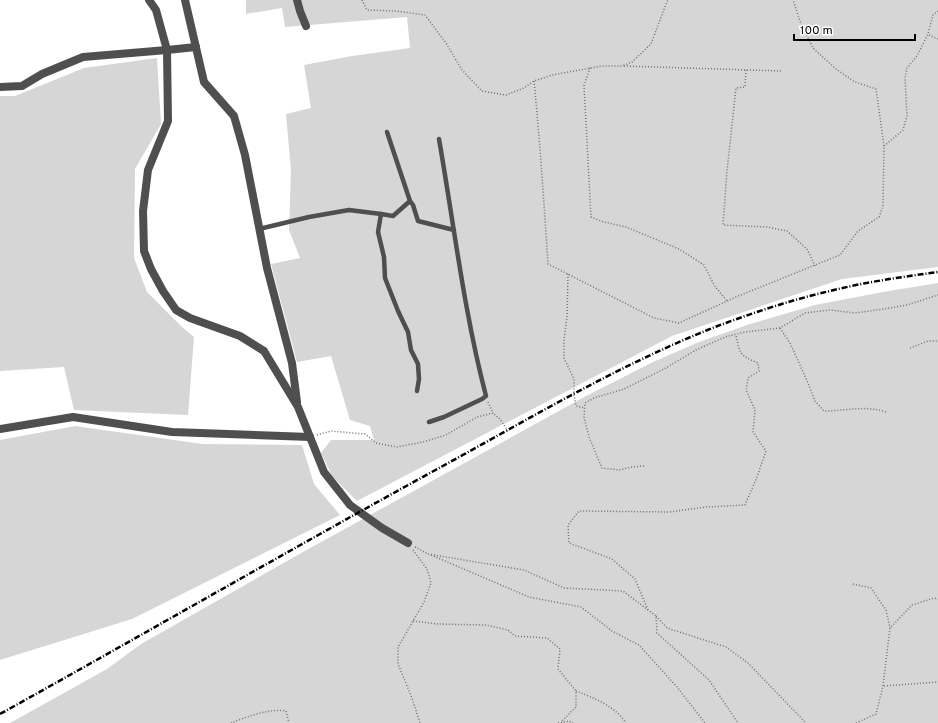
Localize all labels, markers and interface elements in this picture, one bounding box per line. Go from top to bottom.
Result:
scale bar [794,16,915,42]
text: 100 m [800,23,833,39]

